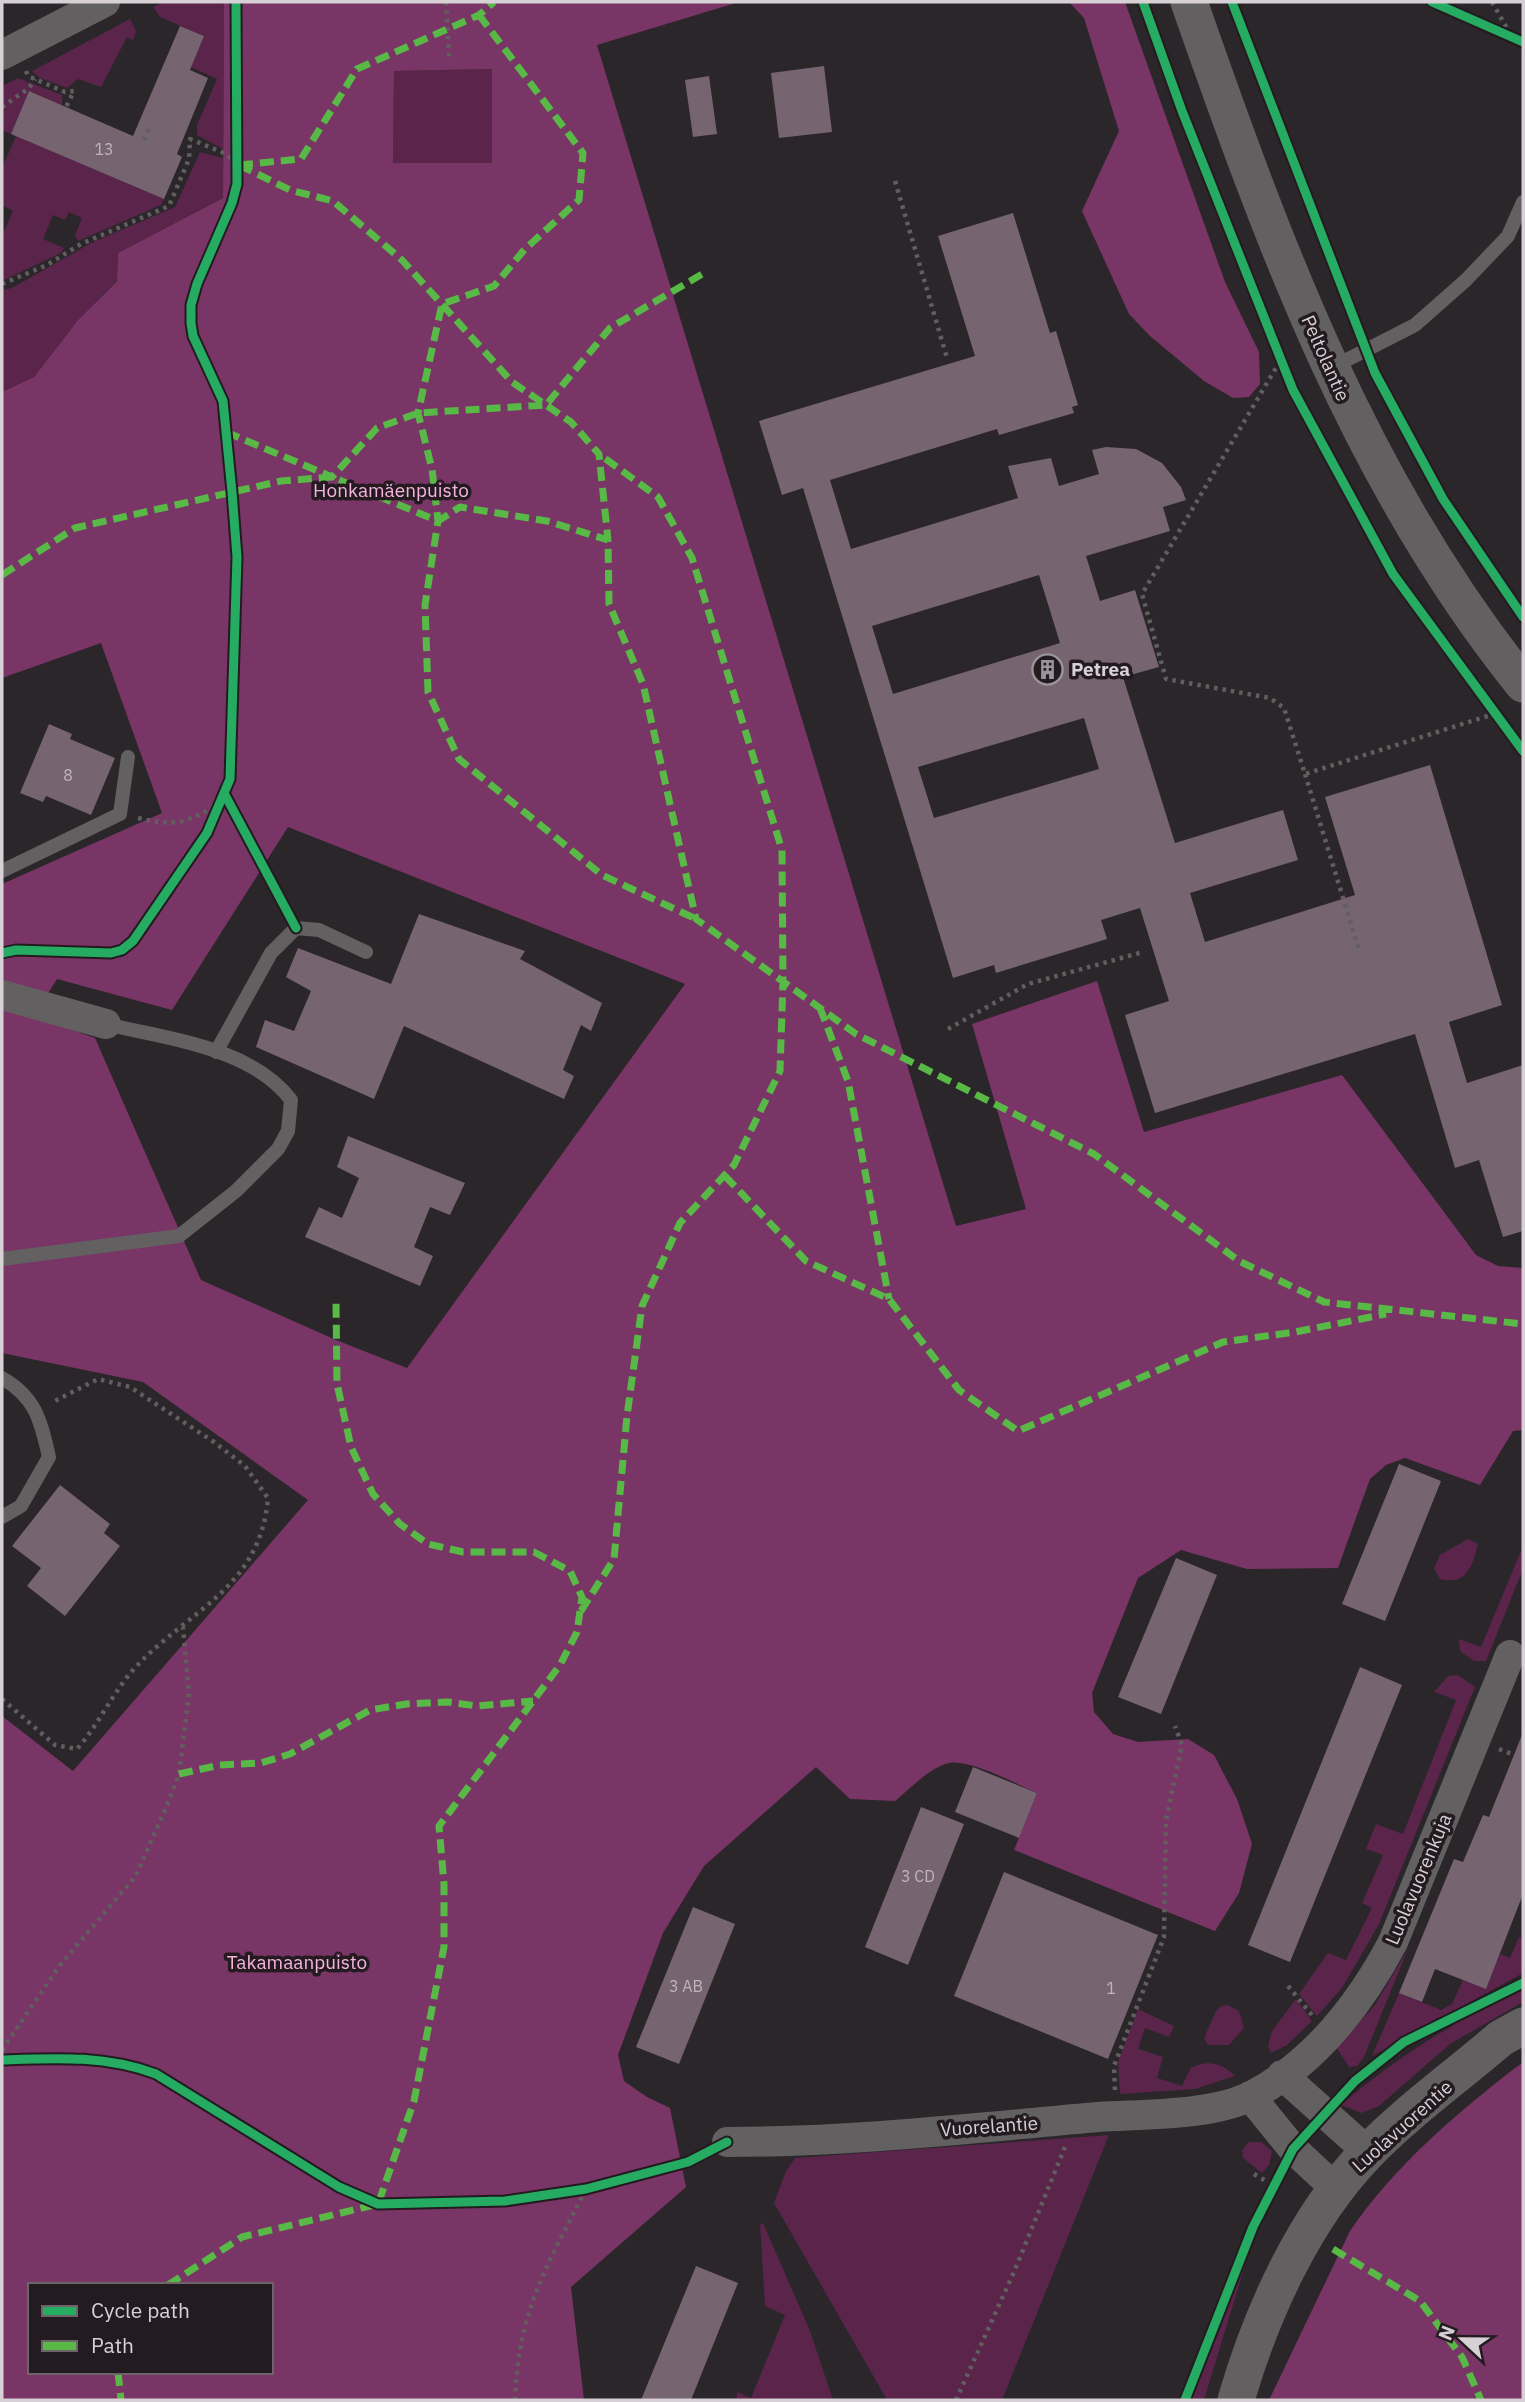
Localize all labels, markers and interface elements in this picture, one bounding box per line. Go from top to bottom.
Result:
house number: 13 [94,139,114,159]
street label: Peltolantie [1296,311,1356,405]
park label: Honkamäenpuisto [313,478,469,502]
building icon: Petrea [1031,652,1065,686]
place label: Petrea [1071,657,1130,681]
house number: 8 [63,765,73,785]
street label: Luolavuorenkuja [1380,1810,1456,1948]
house number: 3 CD [901,1866,935,1886]
park label: Takamaanpuisto [227,1950,367,1974]
house number: 3 AB [669,1976,703,1996]
house number: 1 [1106,1978,1116,1998]
street label: Luolavuorentie [1347,2075,1457,2177]
street label: Vuorelantie [939,2111,1039,2141]
legend [28,2283,273,2374]
text: Cycle path [91,2296,190,2324]
north arrow [1427,2304,1497,2374]
text: N [1433,2322,1460,2344]
text: Path [91,2331,134,2359]

